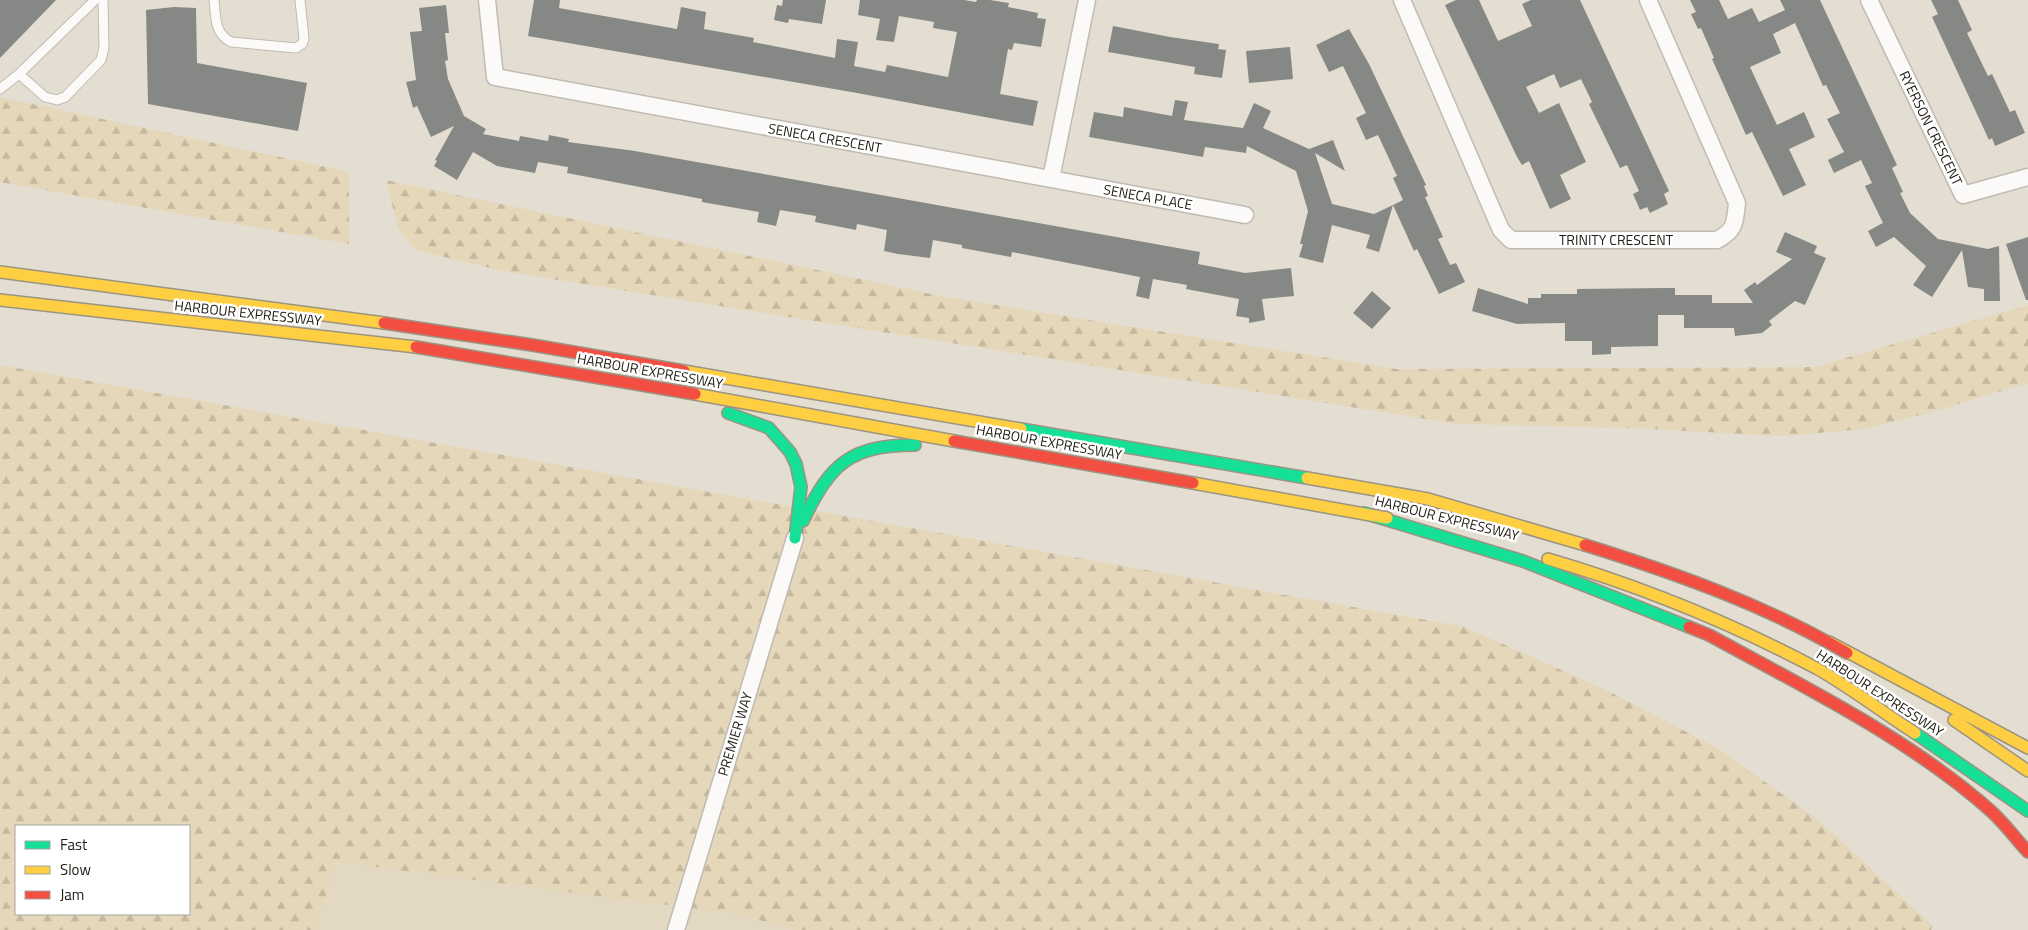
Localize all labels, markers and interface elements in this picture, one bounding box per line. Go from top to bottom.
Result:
street label: RYERSON CRESCENT [1895,67,1969,189]
street label: SENECA CRESCENT [767,117,884,158]
street label: SENECA PLACE [1102,178,1194,215]
street label: TRINITY CRESCENT [1559,229,1674,250]
street label: HARBOUR EXPRESSWAY [174,294,323,331]
street label: HARBOUR EXPRESSWAY [576,347,725,394]
street label: HARBOUR EXPRESSWAY [975,418,1124,465]
street label: HARBOUR EXPRESSWAY [1373,489,1522,546]
street label: HARBOUR EXPRESSWAY [1813,644,1948,742]
street label: PREMIER WAY [712,689,757,778]
legend [15,825,190,915]
text: Fast [60,833,88,856]
text: Slow [60,858,91,881]
text: Jam [60,883,84,906]

